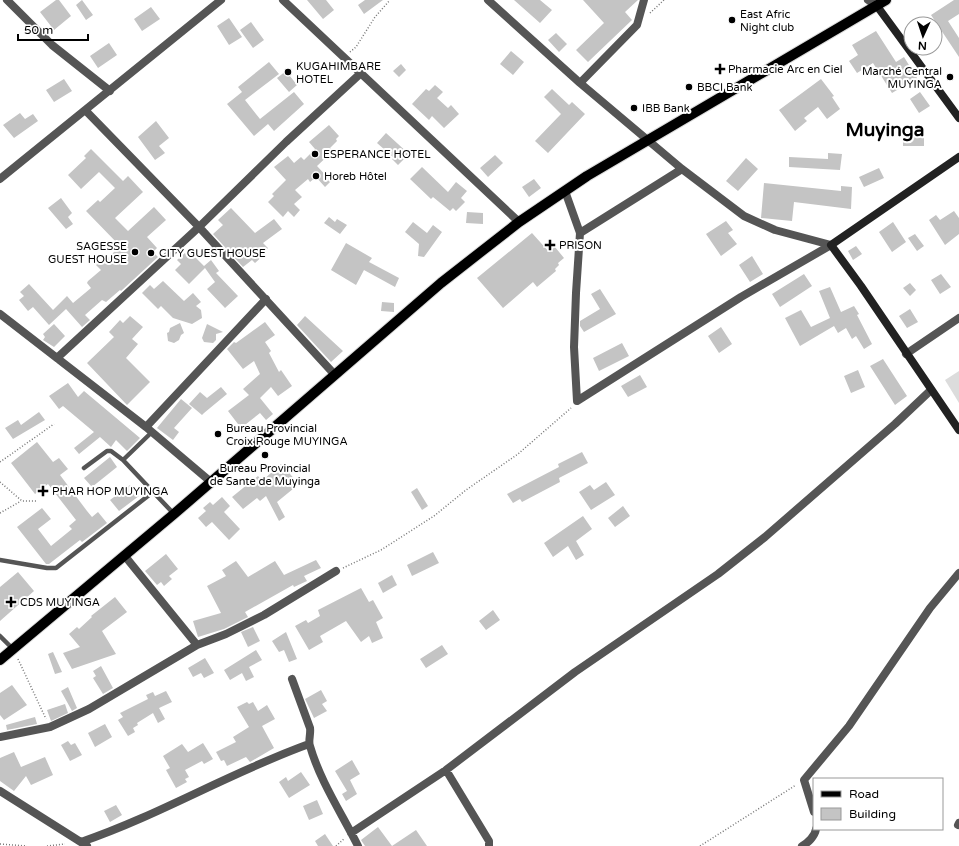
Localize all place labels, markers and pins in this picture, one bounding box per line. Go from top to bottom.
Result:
place label: East Afric Night club [740,8,794,34]
marker: East Afric Night club [727,15,737,25]
place label: KUGAHIMBARE HOTEL [296,60,381,86]
place label: Pharmacie Arc en Ciel [728,63,842,76]
marker: Pharmacie Arc en Ciel [715,64,725,74]
place label: Marché Central MUYINGA [862,65,942,91]
marker: KUGAHIMBARE HOTEL [283,67,293,77]
marker: Marché Central MUYINGA [945,72,955,82]
place label: BBCI Bank [697,81,752,94]
marker: BBCI Bank [684,82,694,92]
place label: IBB Bank [642,102,690,115]
marker: IBB Bank [629,103,639,113]
place label: ESPERANCE HOTEL [323,148,431,161]
marker: ESPERANCE HOTEL [310,149,320,159]
place label: Horeb Hôtel [324,170,387,183]
marker: Horeb Hôtel [311,171,321,181]
marker: PRISON [544,239,556,251]
place label: PRISON [559,239,602,252]
place label: SAGESSE GUEST HOUSE [48,240,127,266]
marker: SAGESSE GUEST HOUSE [130,247,140,257]
place label: CITY GUEST HOUSE [159,247,266,260]
marker: CITY GUEST HOUSE [146,248,156,258]
place label: Bureau Provincial Croix Rouge MUYINGA [226,422,348,448]
marker: Bureau Provincial Croix Rouge MUYINGA [213,429,223,439]
marker: Bureau Provincial de Sante de Muyinga [260,450,270,460]
place label: Bureau Provincial de Sante de Muyinga [210,462,320,488]
marker: PHAR HOP MUYINGA [37,485,49,497]
place label: PHAR HOP MUYINGA [52,485,169,498]
marker: CDS MUYINGA [5,596,17,608]
place label: CDS MUYINGA [20,596,100,609]

